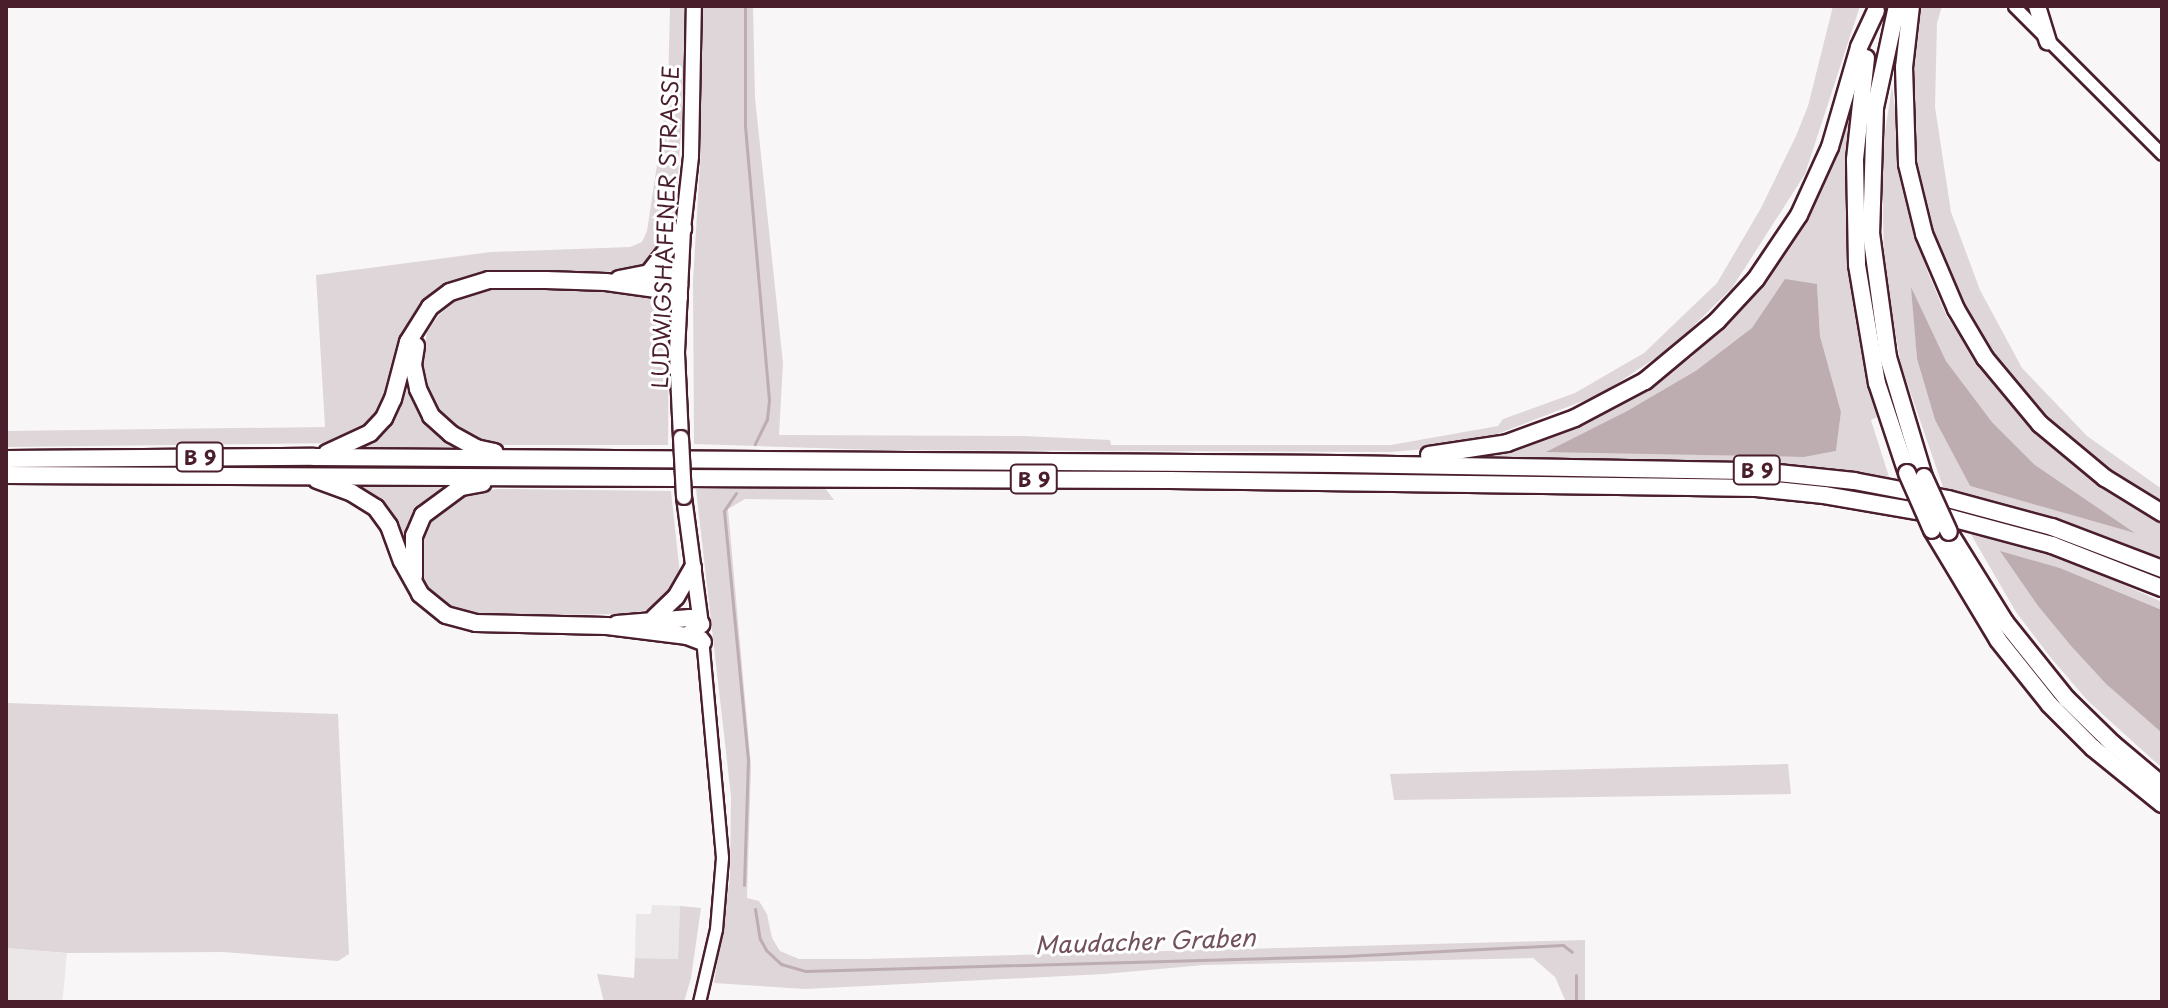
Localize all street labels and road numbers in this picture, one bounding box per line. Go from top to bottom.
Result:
street label: LUDWIGSHAFENER STRASSE [645,65,683,389]
road number: B 9 [174,441,226,473]
road number: B 9 [1731,454,1783,486]
road number: B 9 [1008,463,1060,495]

